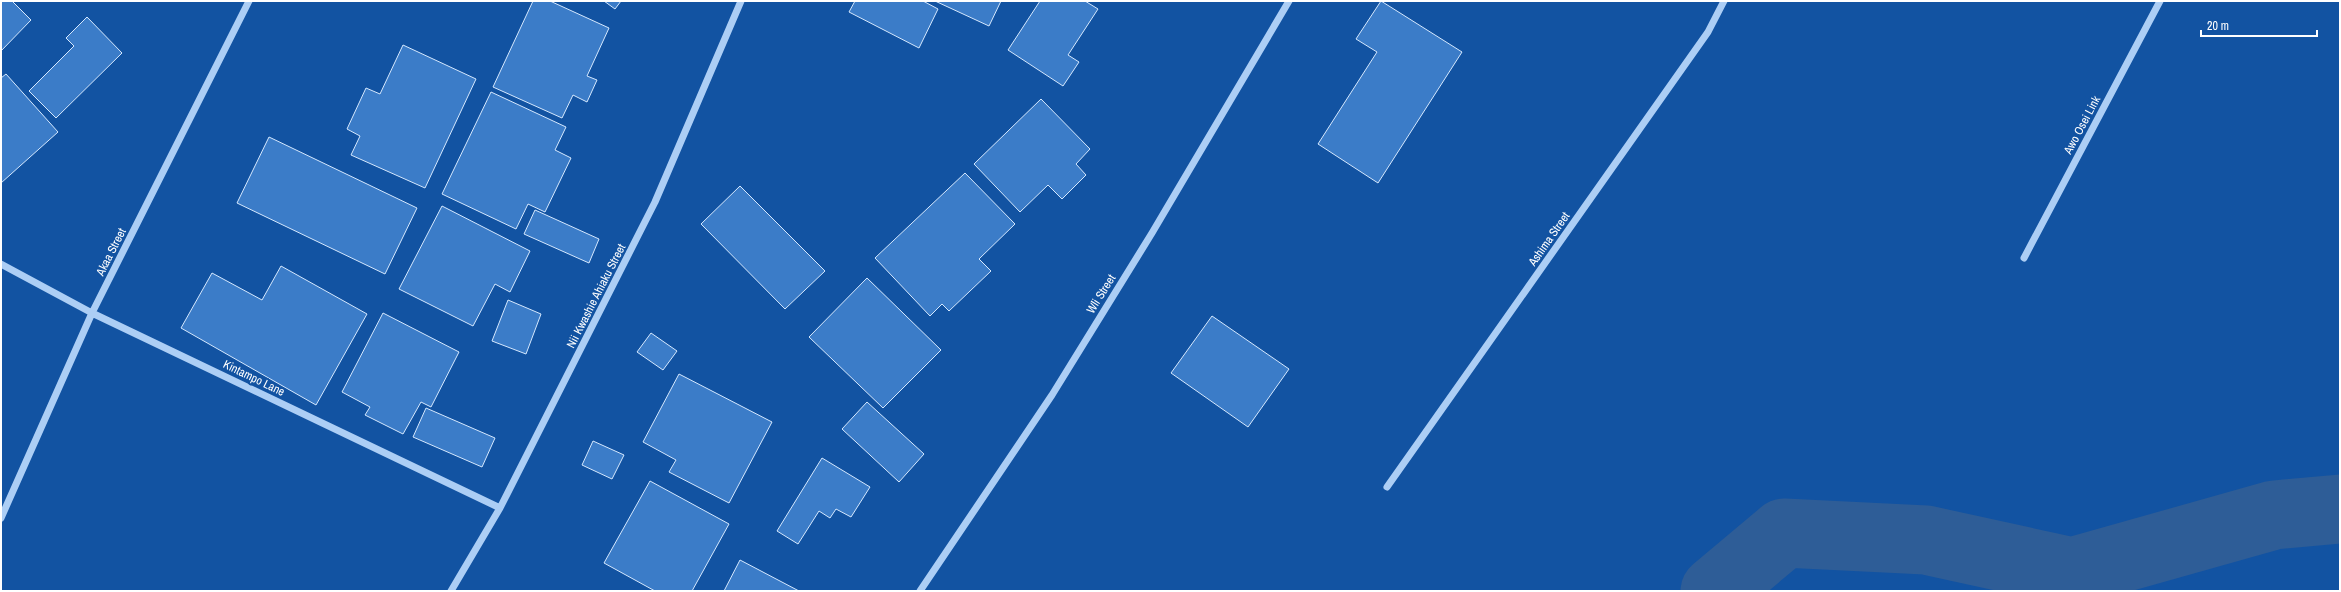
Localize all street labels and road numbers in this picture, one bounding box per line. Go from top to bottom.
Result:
street label: Awo Osei Link [2059,93,2104,158]
street label: Ashima Street [1524,209,1574,270]
street label: Akaa Street [92,225,130,279]
street label: Nii Kwashie Ahiaku Street [563,241,629,351]
street label: Wli Street [1083,271,1119,317]
street label: Kintampo Lane [220,356,288,400]

